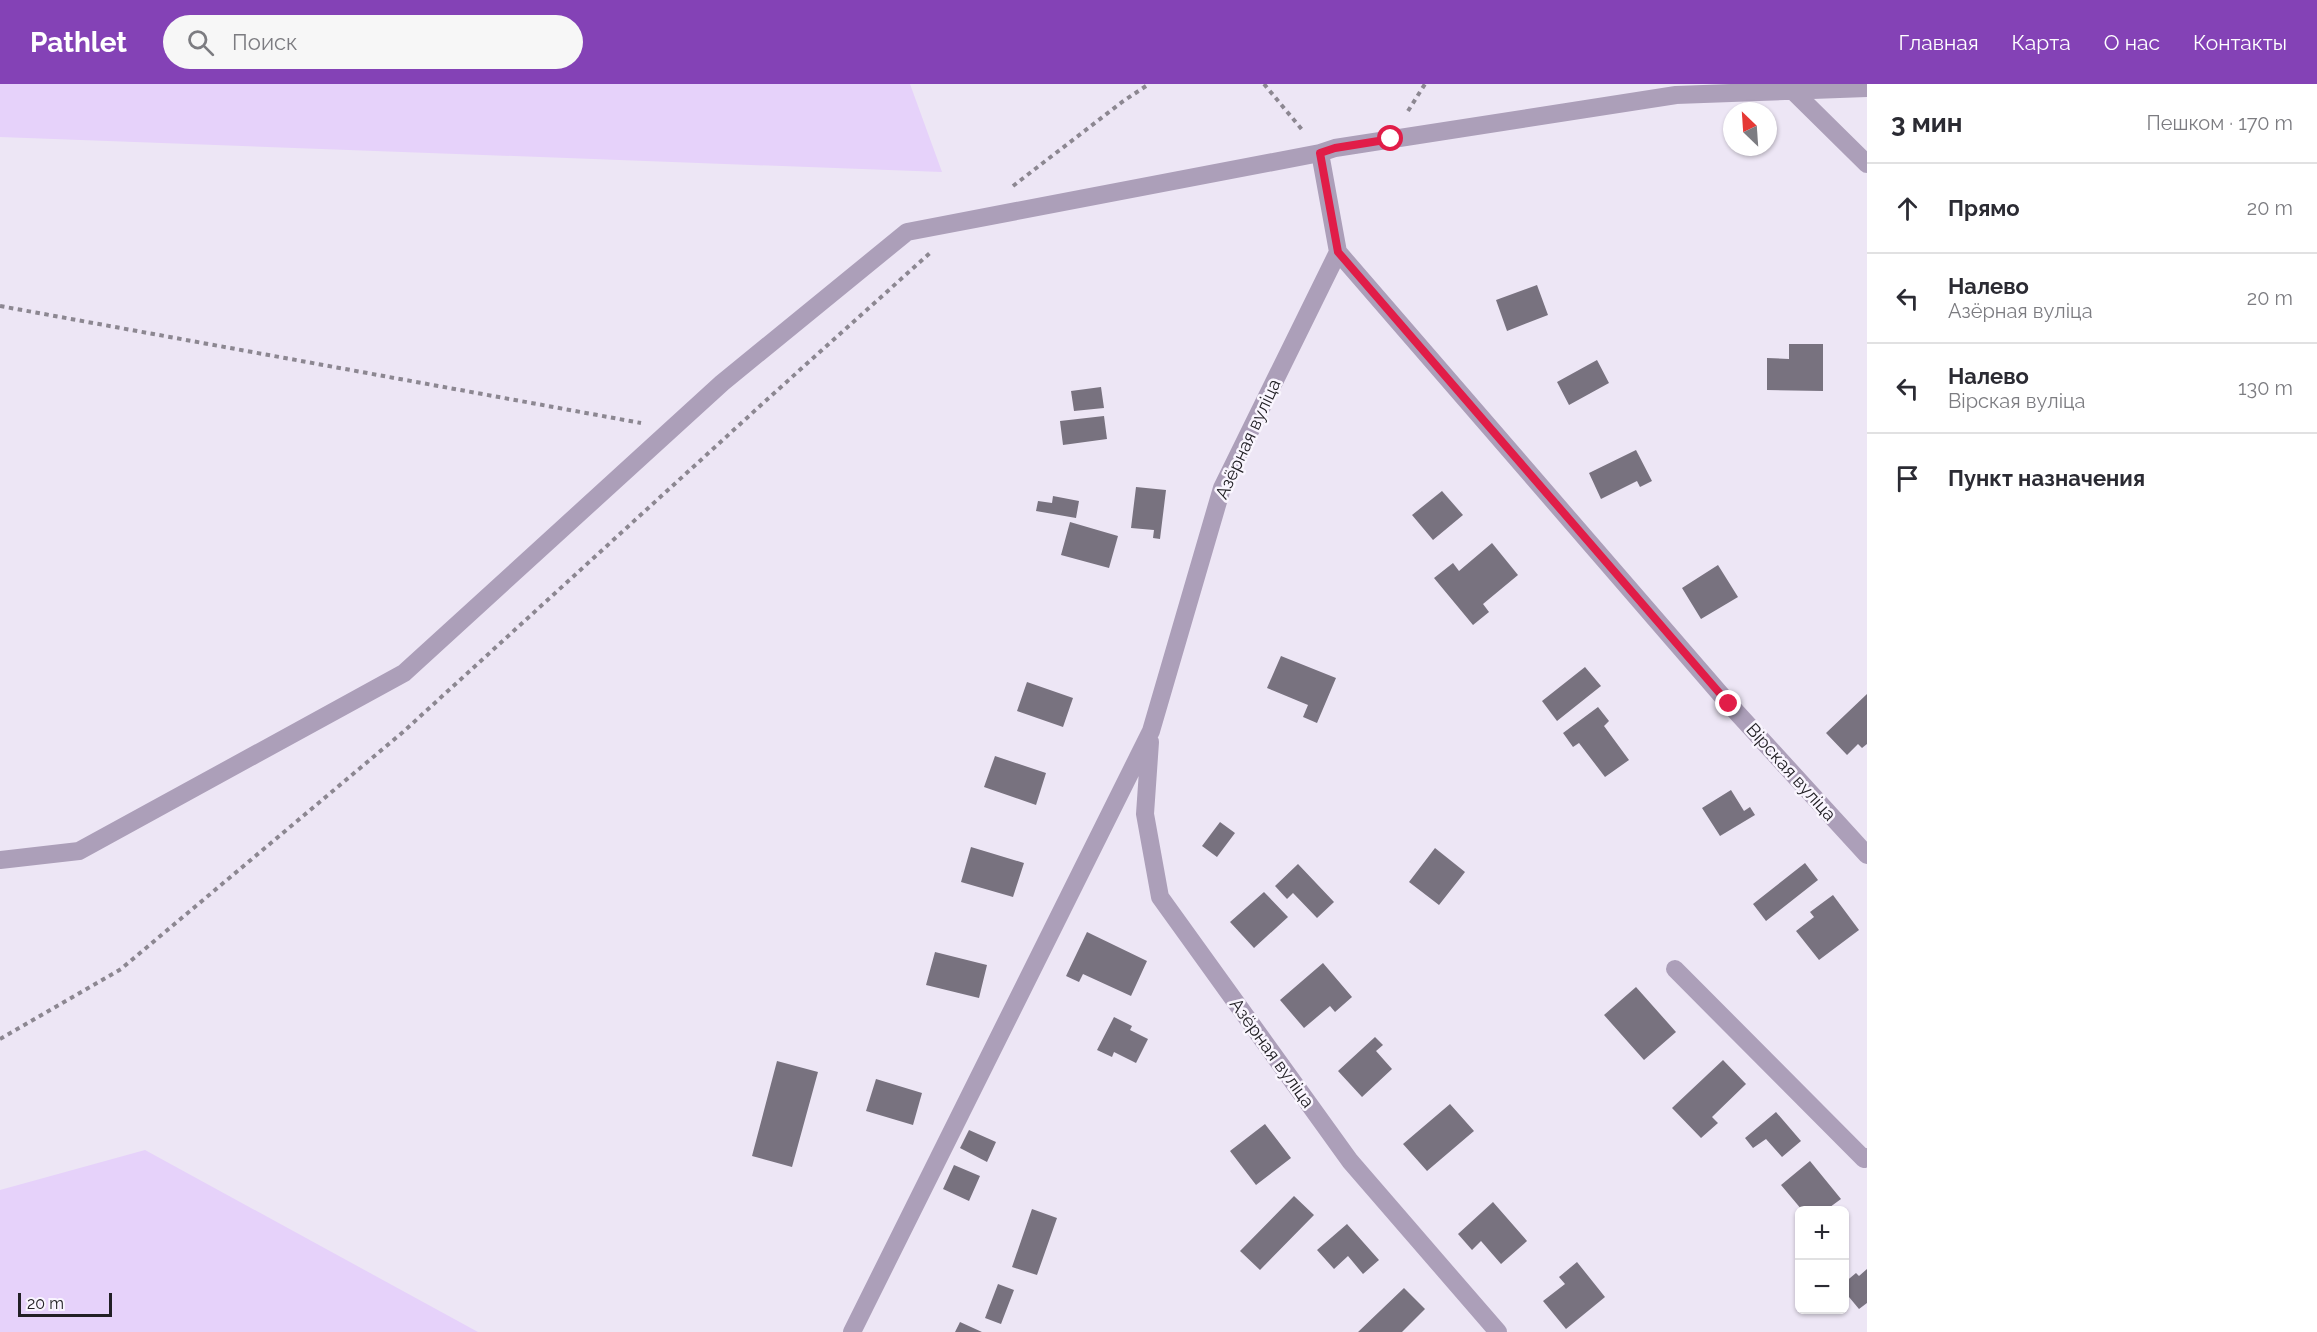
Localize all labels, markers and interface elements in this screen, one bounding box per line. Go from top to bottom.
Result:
search box [163,15,583,69]
text: Pathlet [30,26,127,59]
icon: search [184,26,217,59]
text: Поиск [232,29,298,55]
text: Главная [1899,30,1979,55]
text: Карта [2012,30,2071,55]
text: О нас [2104,30,2160,55]
text: Контакты [2193,30,2287,55]
north arrow [1723,102,1777,156]
text: 3 мин [1891,108,1962,138]
text: Пешком · 170 m [2146,111,2293,135]
route start [1377,125,1403,151]
icon: ahead [1891,192,1924,225]
text: Прямо [1948,195,2020,221]
text: 20 m [2247,196,2293,220]
text: Налево [1948,273,2029,299]
icon: left [1891,282,1924,315]
text: 20 m [2247,286,2293,310]
text: Азёрная вуліца [1948,299,2093,323]
text: Налево [1948,363,2029,389]
icon: left [1891,372,1924,405]
street label: Азёрная вуліца [1211,375,1285,502]
text: 130 m [2238,376,2293,400]
text: Вірская вуліца [1948,389,2085,413]
icon: arrive [1891,462,1924,495]
text: Пункт назначения [1948,465,2145,491]
route end [1715,690,1741,716]
street label: Вірская вуліца [1742,719,1841,825]
street label: Азёрная вуліца [1226,994,1319,1112]
map controls [1795,1206,1849,1314]
button: + [1795,1206,1849,1260]
button: − [1795,1260,1849,1314]
scale bar [18,1290,112,1318]
text: 20 m [27,1294,64,1313]

